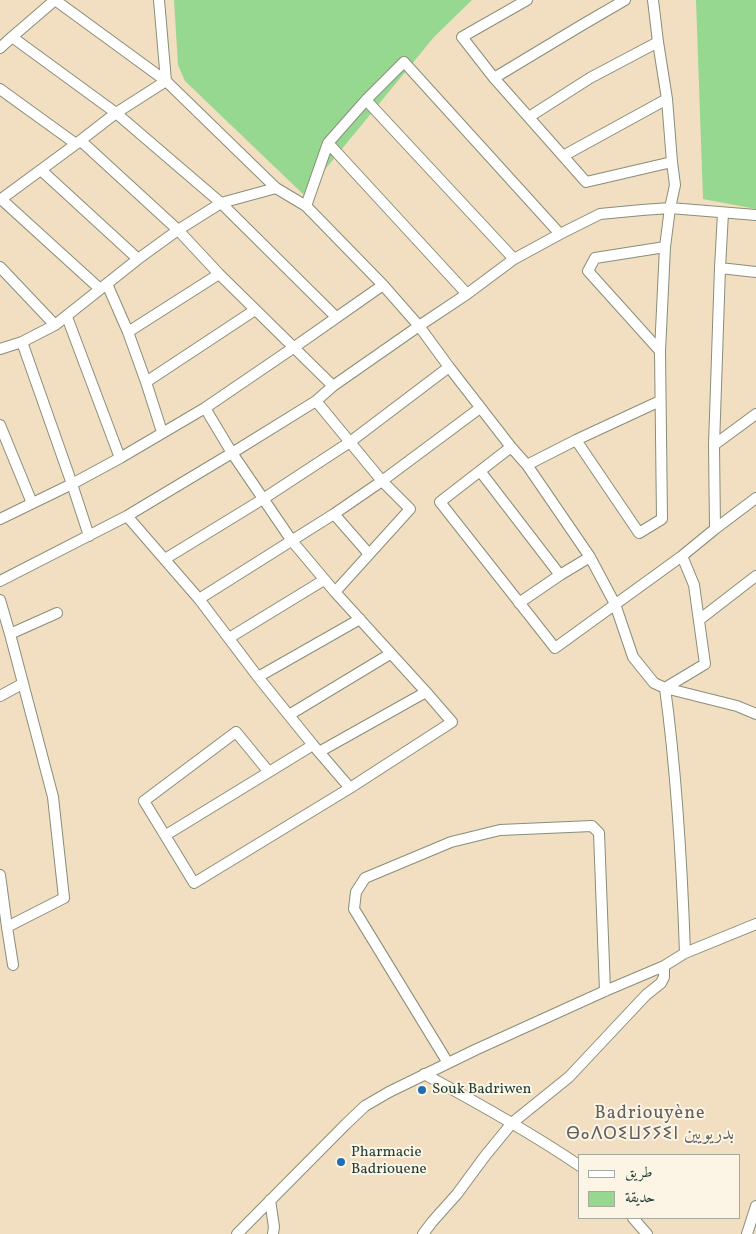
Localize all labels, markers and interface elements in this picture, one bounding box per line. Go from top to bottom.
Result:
place label: Souk Badriwen [432,1081,531,1099]
marker: Souk Badriwen [416,1084,428,1096]
district label: Badriouyène ⴱⴰⴷⵔⵉⵡⵢⵢⵉⵏ بدريويين [572,1104,728,1146]
place label: Pharmacie Badriouene [351,1144,427,1179]
legend [578,1154,741,1219]
marker: Pharmacie Badriouene [335,1156,347,1168]
text: طريق [625,1163,652,1184]
text: حديقة [625,1188,655,1209]

